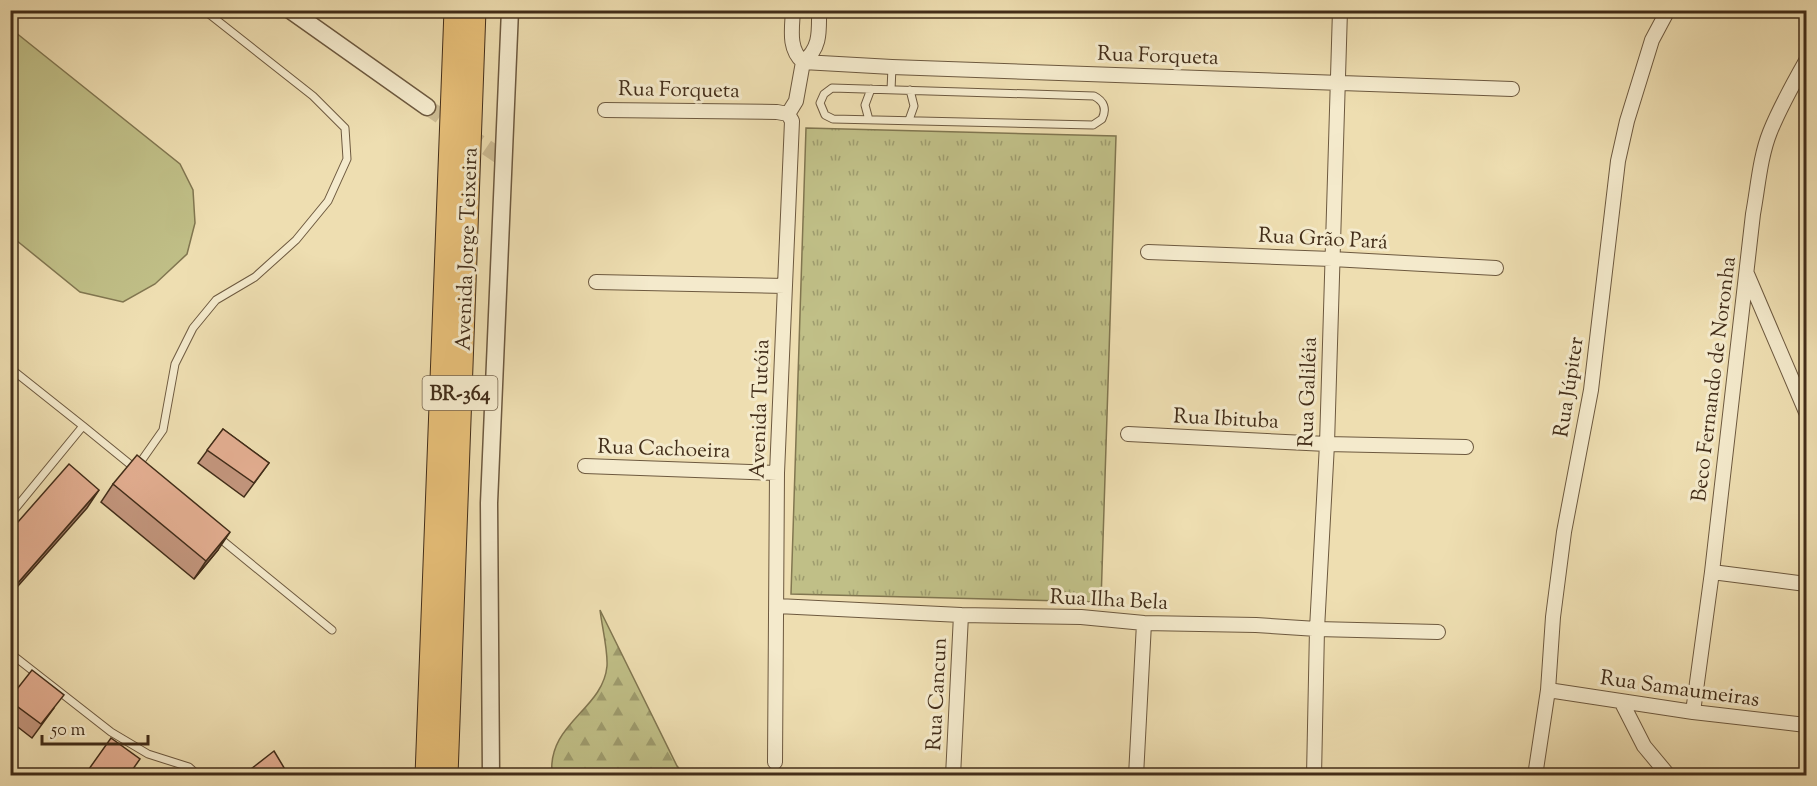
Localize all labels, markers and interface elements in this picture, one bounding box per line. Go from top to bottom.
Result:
street label: Rua Forqueta [1097,40,1220,74]
street label: Rua Forqueta [618,75,740,107]
street label: Avenida Jorge Teixeira [449,147,487,351]
street label: Rua Grão Pará [1257,222,1389,258]
street label: Beco Fernando de Noronha [1685,255,1745,504]
street label: Rua Júpiter [1547,335,1593,440]
street label: Rua Galiléia [1292,336,1326,448]
street label: Avenida Tutóia [744,338,778,479]
road number: BR-364 [422,376,498,410]
street label: Rua Ibituba [1172,402,1280,438]
street label: Rua Cachoeira [597,433,731,467]
street label: Rua Ilha Bela [1049,583,1169,619]
street label: Rua Cancun [920,637,956,751]
street label: Rua Samaumeiras [1598,664,1761,716]
scale bar [42,708,148,746]
text: 50 m [50,718,86,744]

